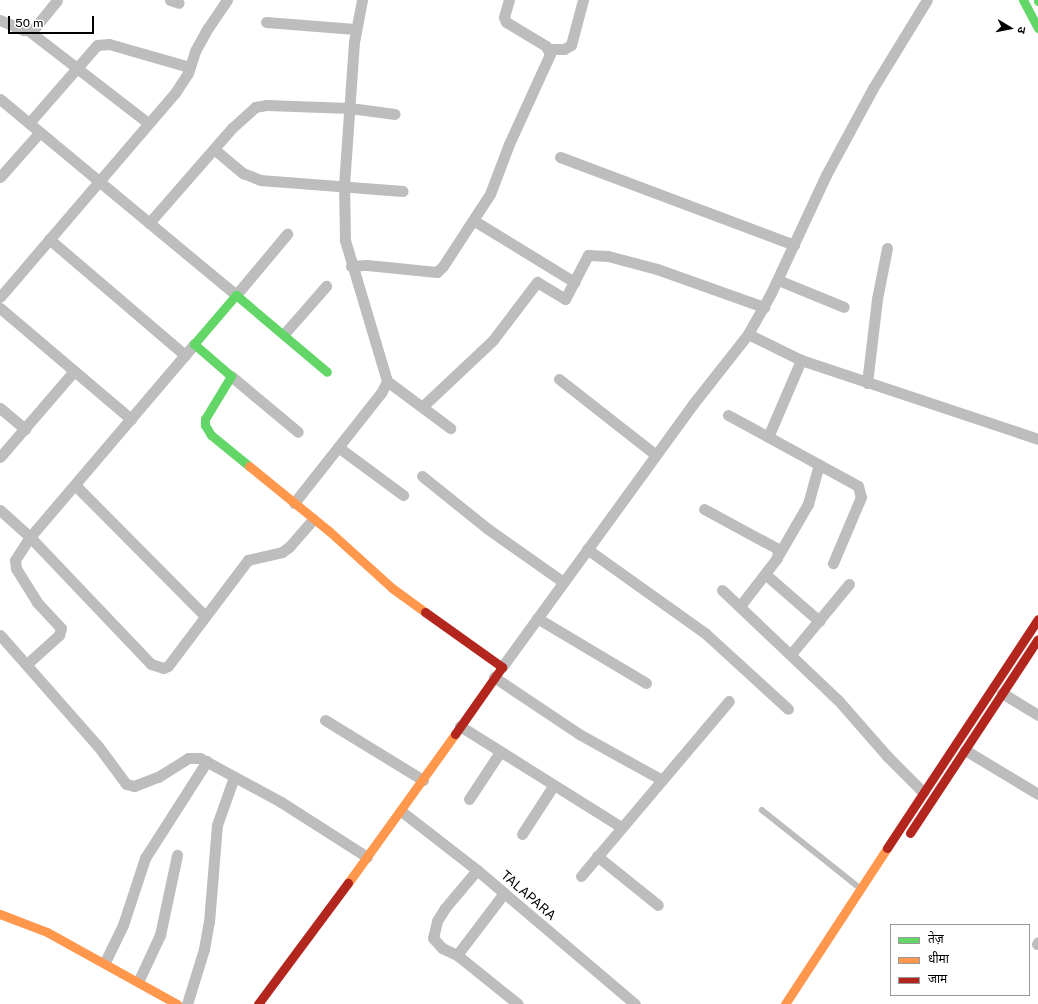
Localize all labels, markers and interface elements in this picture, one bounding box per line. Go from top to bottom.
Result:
scale bar [10,8,96,34]
north arrow [990,8,1030,48]
text: 50 m [15,16,43,30]
text: उ [1015,26,1028,34]
street label: TALAPARA [497,868,559,924]
legend [890,924,1030,996]
text: तेज़ [928,932,944,946]
text: धीमा [928,952,949,966]
text: जाम [928,972,947,986]

